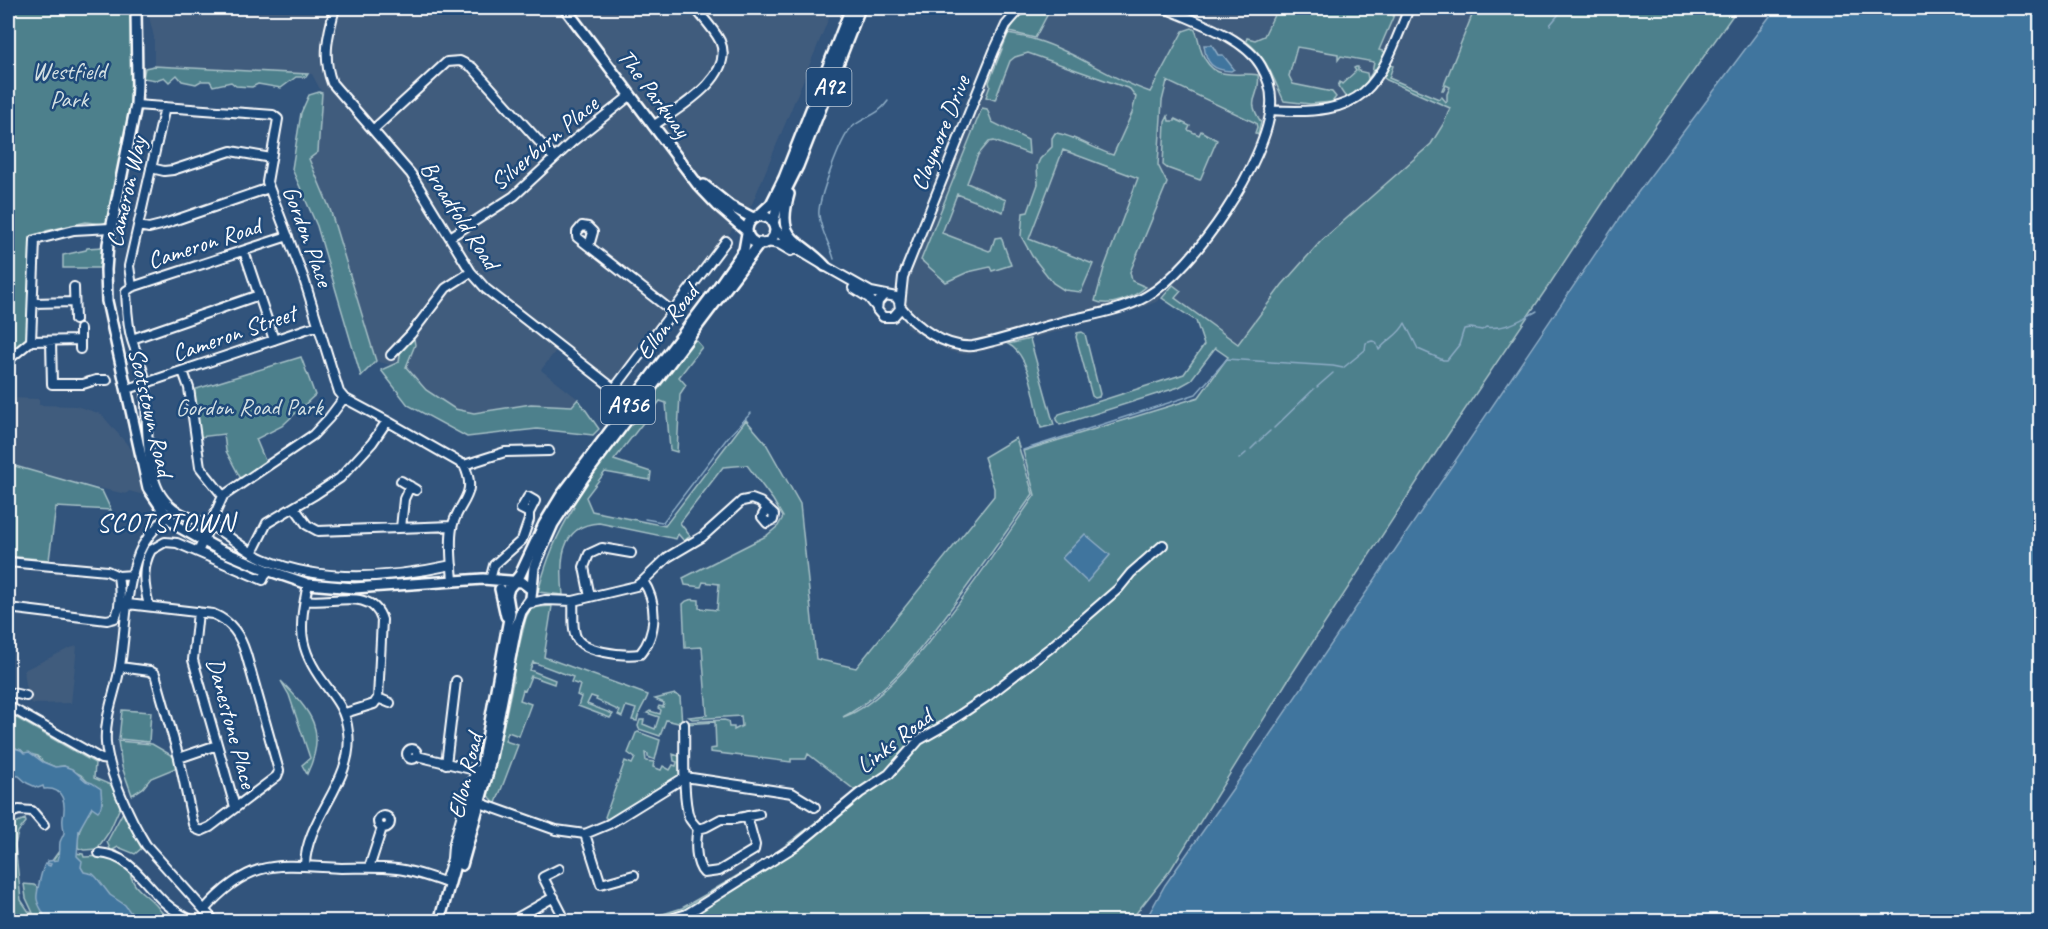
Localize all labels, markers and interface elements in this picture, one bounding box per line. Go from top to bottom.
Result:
street label: The Parkway [611,43,698,145]
park label: Westfield Park [32,56,109,114]
road number: A92 [806,68,852,106]
street label: Claymore Drive [903,69,977,195]
street label: Silverburn Place [484,88,606,197]
street label: Cameron Way [99,132,154,250]
street label: Broadfold Road [414,155,508,278]
street label: Gordon Place [276,182,341,292]
street label: Cameron Road [144,210,268,275]
street label: Ellon Road [629,276,707,365]
street label: Cameron Street [168,297,303,368]
street label: Scotstown Road [122,345,181,483]
road number: A956 [601,386,655,424]
park label: Gordon Road Park [175,392,325,422]
district label: SCOTSTOWN [97,505,238,539]
street label: Danestone Place [200,655,264,793]
street label: Links Road [850,700,941,780]
street label: Ellon Road [441,727,490,821]

